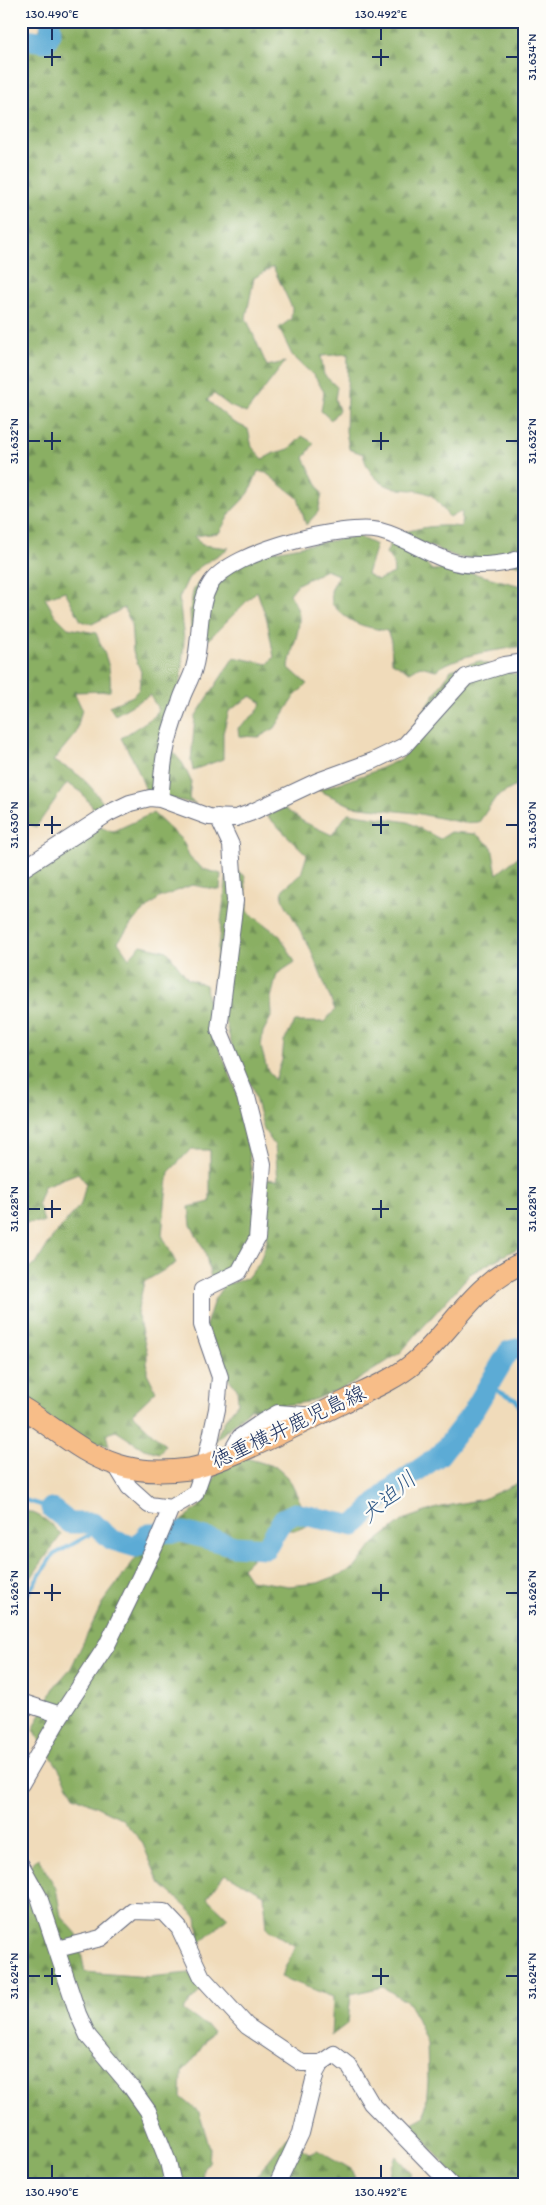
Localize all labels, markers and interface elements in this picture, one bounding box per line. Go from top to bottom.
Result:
text: 130.490°E [25,7,79,21]
text: 130.492°E [355,7,408,21]
text: 31.634°N [525,34,539,80]
text: 31.632°N [7,418,21,464]
text: 31.632°N [525,418,539,464]
text: 31.630°N [7,802,21,848]
text: 31.630°N [525,802,539,848]
text: 31.628°N [7,1186,21,1232]
text: 31.628°N [525,1186,539,1232]
street label: 徳重横井鹿児島線 [207,1379,369,1473]
water label: 犬迫川 [354,1465,422,1529]
text: 31.626°N [7,1570,21,1616]
text: 31.626°N [525,1570,539,1616]
text: 31.624°N [7,1953,21,1999]
text: 31.624°N [525,1953,539,1999]
text: 130.490°E [25,2185,79,2199]
text: 130.492°E [355,2185,408,2199]

